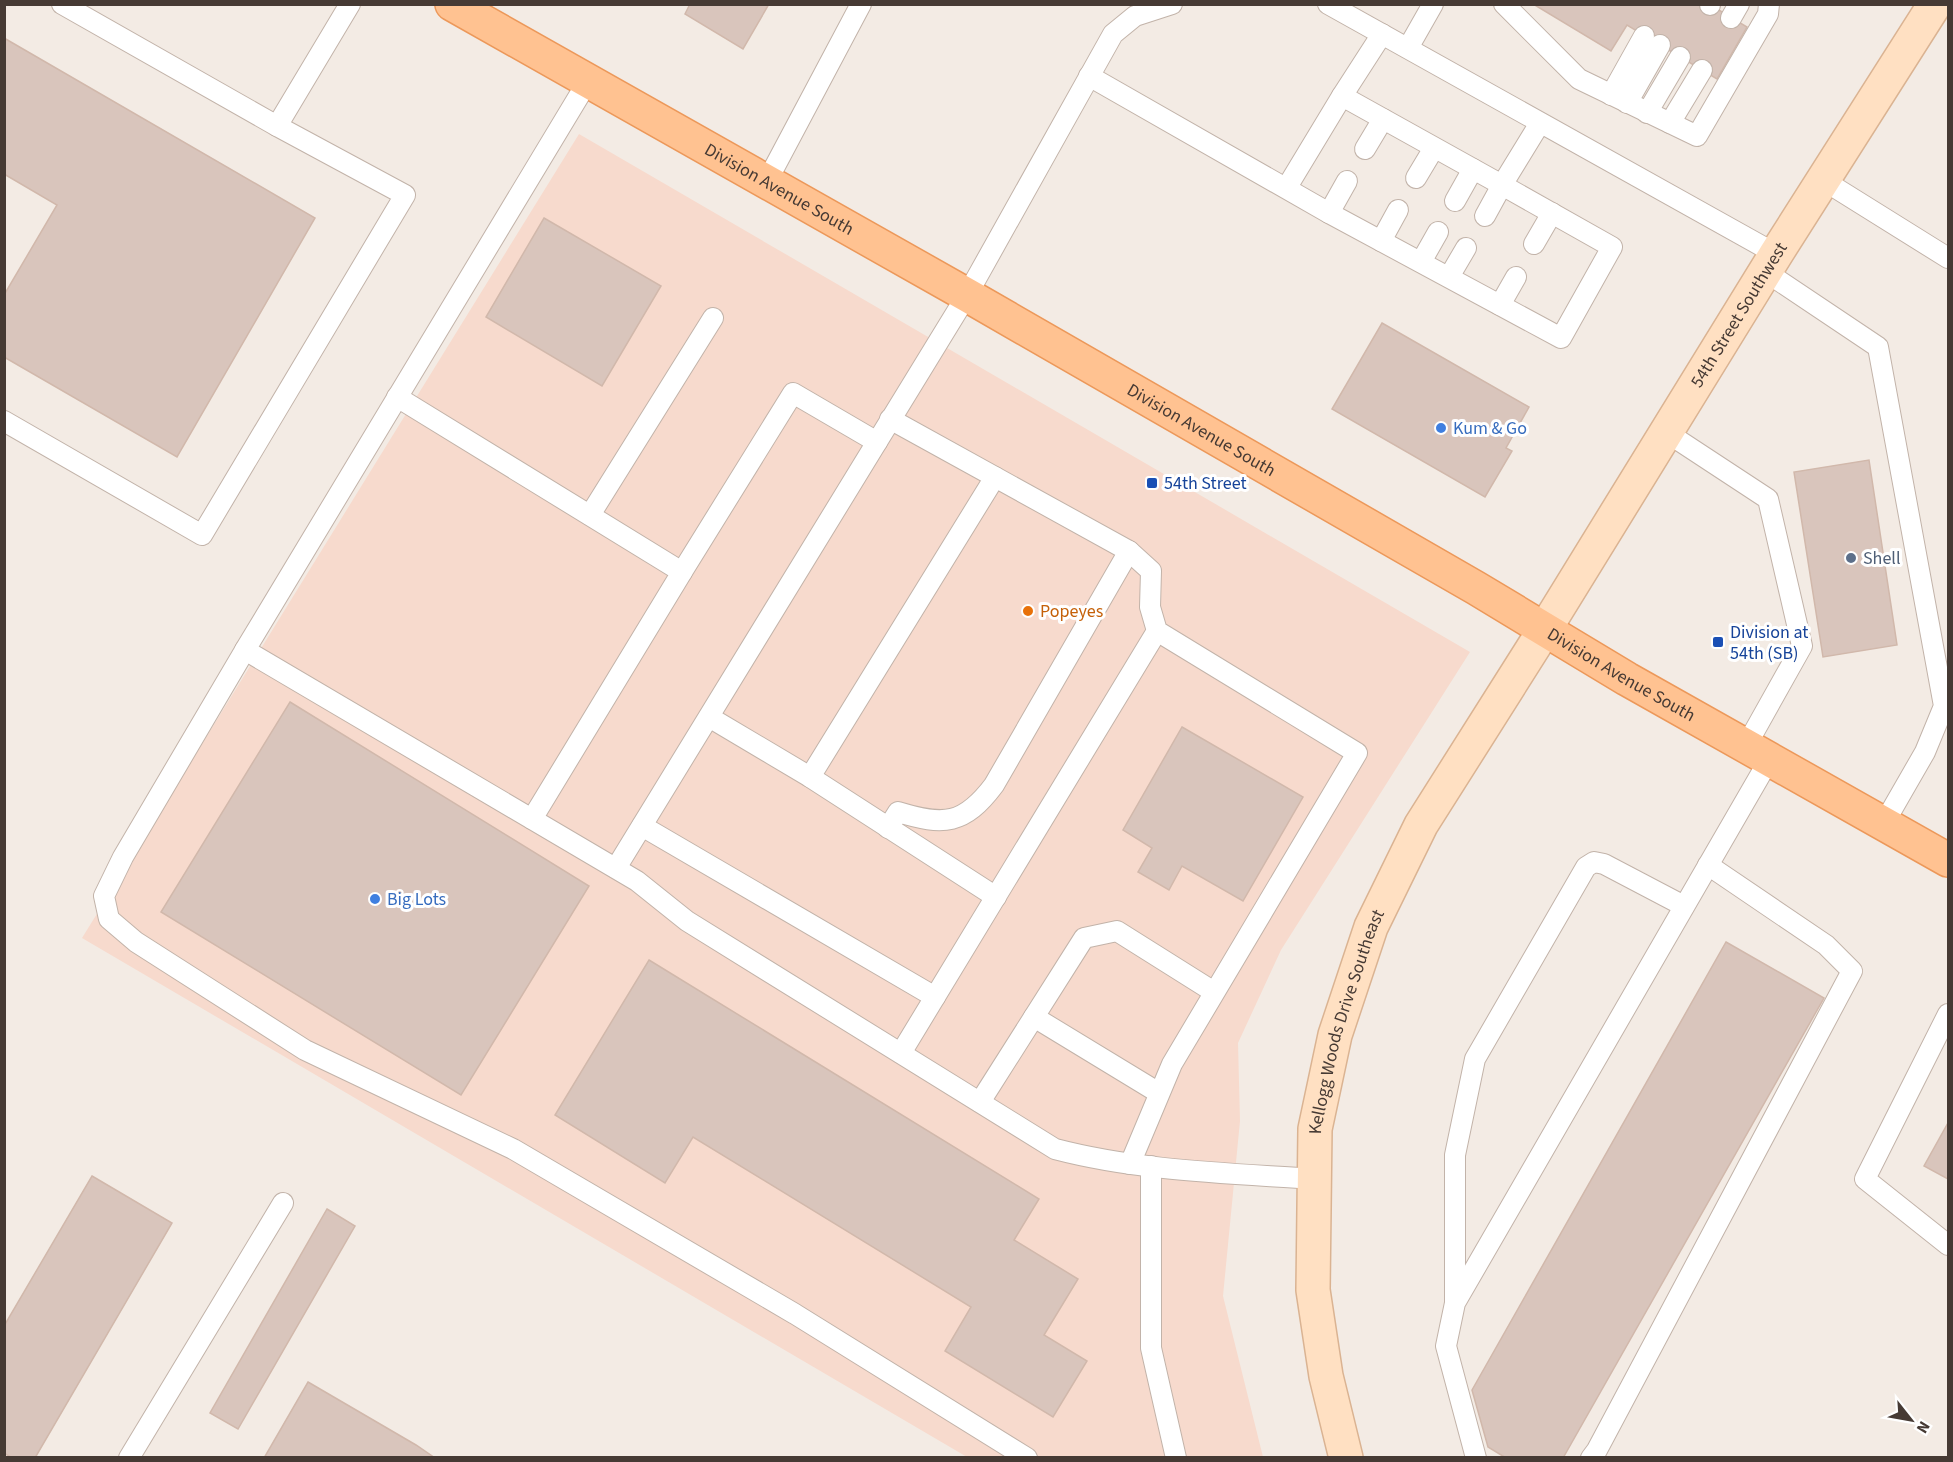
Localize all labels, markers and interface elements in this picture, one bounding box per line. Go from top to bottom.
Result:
street label: Division Avenue South [700,137,858,242]
street label: 54th Street Southwest [1685,238,1793,392]
street label: Division Avenue South [1122,378,1280,483]
place label: Kum & Go [1453,416,1527,441]
marker: Kum & Go [1434,421,1448,435]
place label: 54th Street [1164,471,1246,496]
marker: 54th Street [1145,476,1159,490]
place label: Shell [1863,546,1901,571]
marker: Shell [1844,551,1858,565]
place label: Popeyes [1040,599,1103,624]
marker: Popeyes [1021,604,1035,618]
place label: Division at 54th (SB) [1730,620,1808,666]
street label: Division Avenue South [1542,622,1700,728]
marker: Division at 54th (SB) [1711,635,1725,649]
place label: Big Lots [387,887,446,912]
marker: Big Lots [368,892,382,906]
street label: Kellogg Woods Drive Southeast [1303,905,1391,1134]
north arrow [1881,1390,1941,1450]
text: N [1911,1417,1935,1437]

